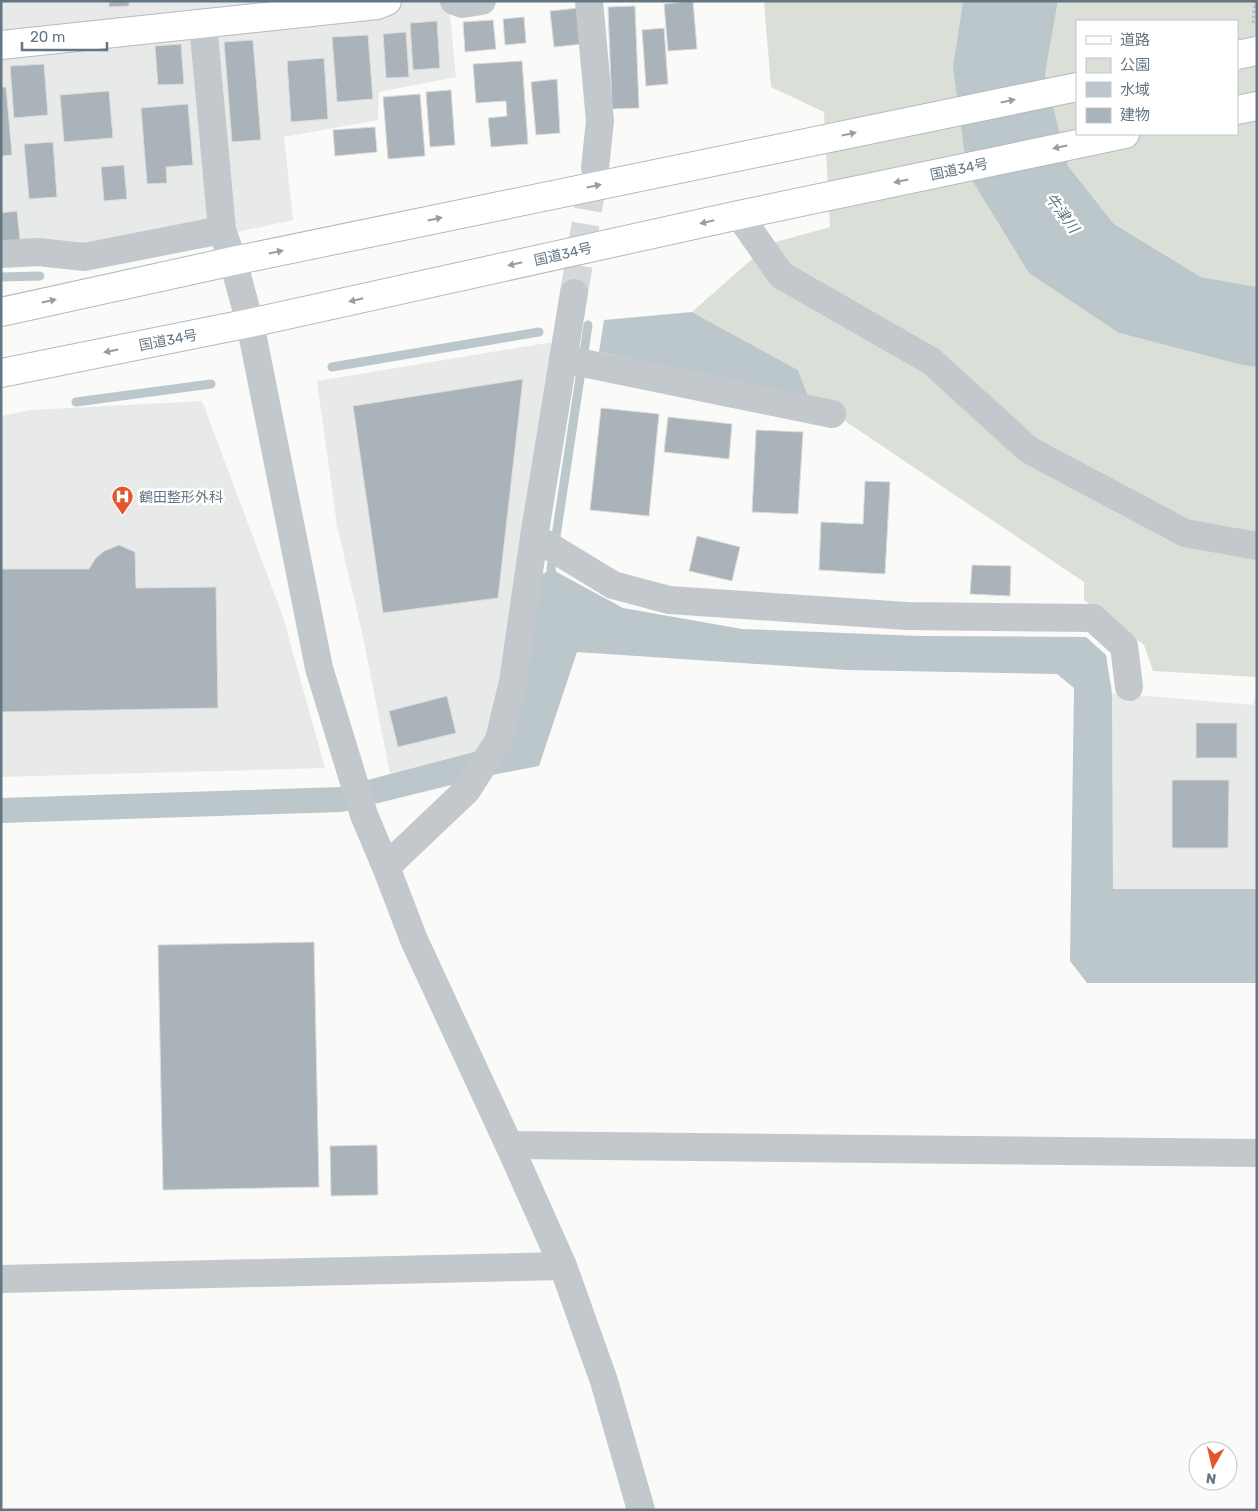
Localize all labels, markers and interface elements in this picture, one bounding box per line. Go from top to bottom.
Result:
scale bar [22,20,108,52]
legend [1076,20,1238,135]
text: 20 m [30,28,65,46]
text: 道路 [1120,31,1150,49]
text: 公園 [1120,56,1150,74]
text: 水域 [1120,81,1150,99]
one-way arrow [1001,97,1016,105]
text: 建物 [1120,106,1150,124]
one-way arrow [842,129,858,137]
one-way arrow [1052,144,1068,152]
street label: 国道34号 [928,155,990,184]
one-way arrow [894,177,909,185]
one-way arrow [587,182,602,190]
water label: 牛津川 [1041,190,1084,238]
one-way arrow [428,215,443,223]
one-way arrow [700,218,715,226]
street label: 国道34号 [532,240,594,269]
one-way arrow [269,248,284,256]
one-way arrow [506,261,522,269]
one-way arrow [348,296,363,304]
one-way arrow [41,297,56,305]
street label: 国道34号 [137,327,199,354]
one-way arrow [104,347,119,355]
hospital icon: 鶴田整形外科 [111,485,135,516]
place label: 鶴田整形外科 [139,489,223,506]
north arrow [1188,1441,1238,1491]
text: N [1205,1469,1217,1487]

